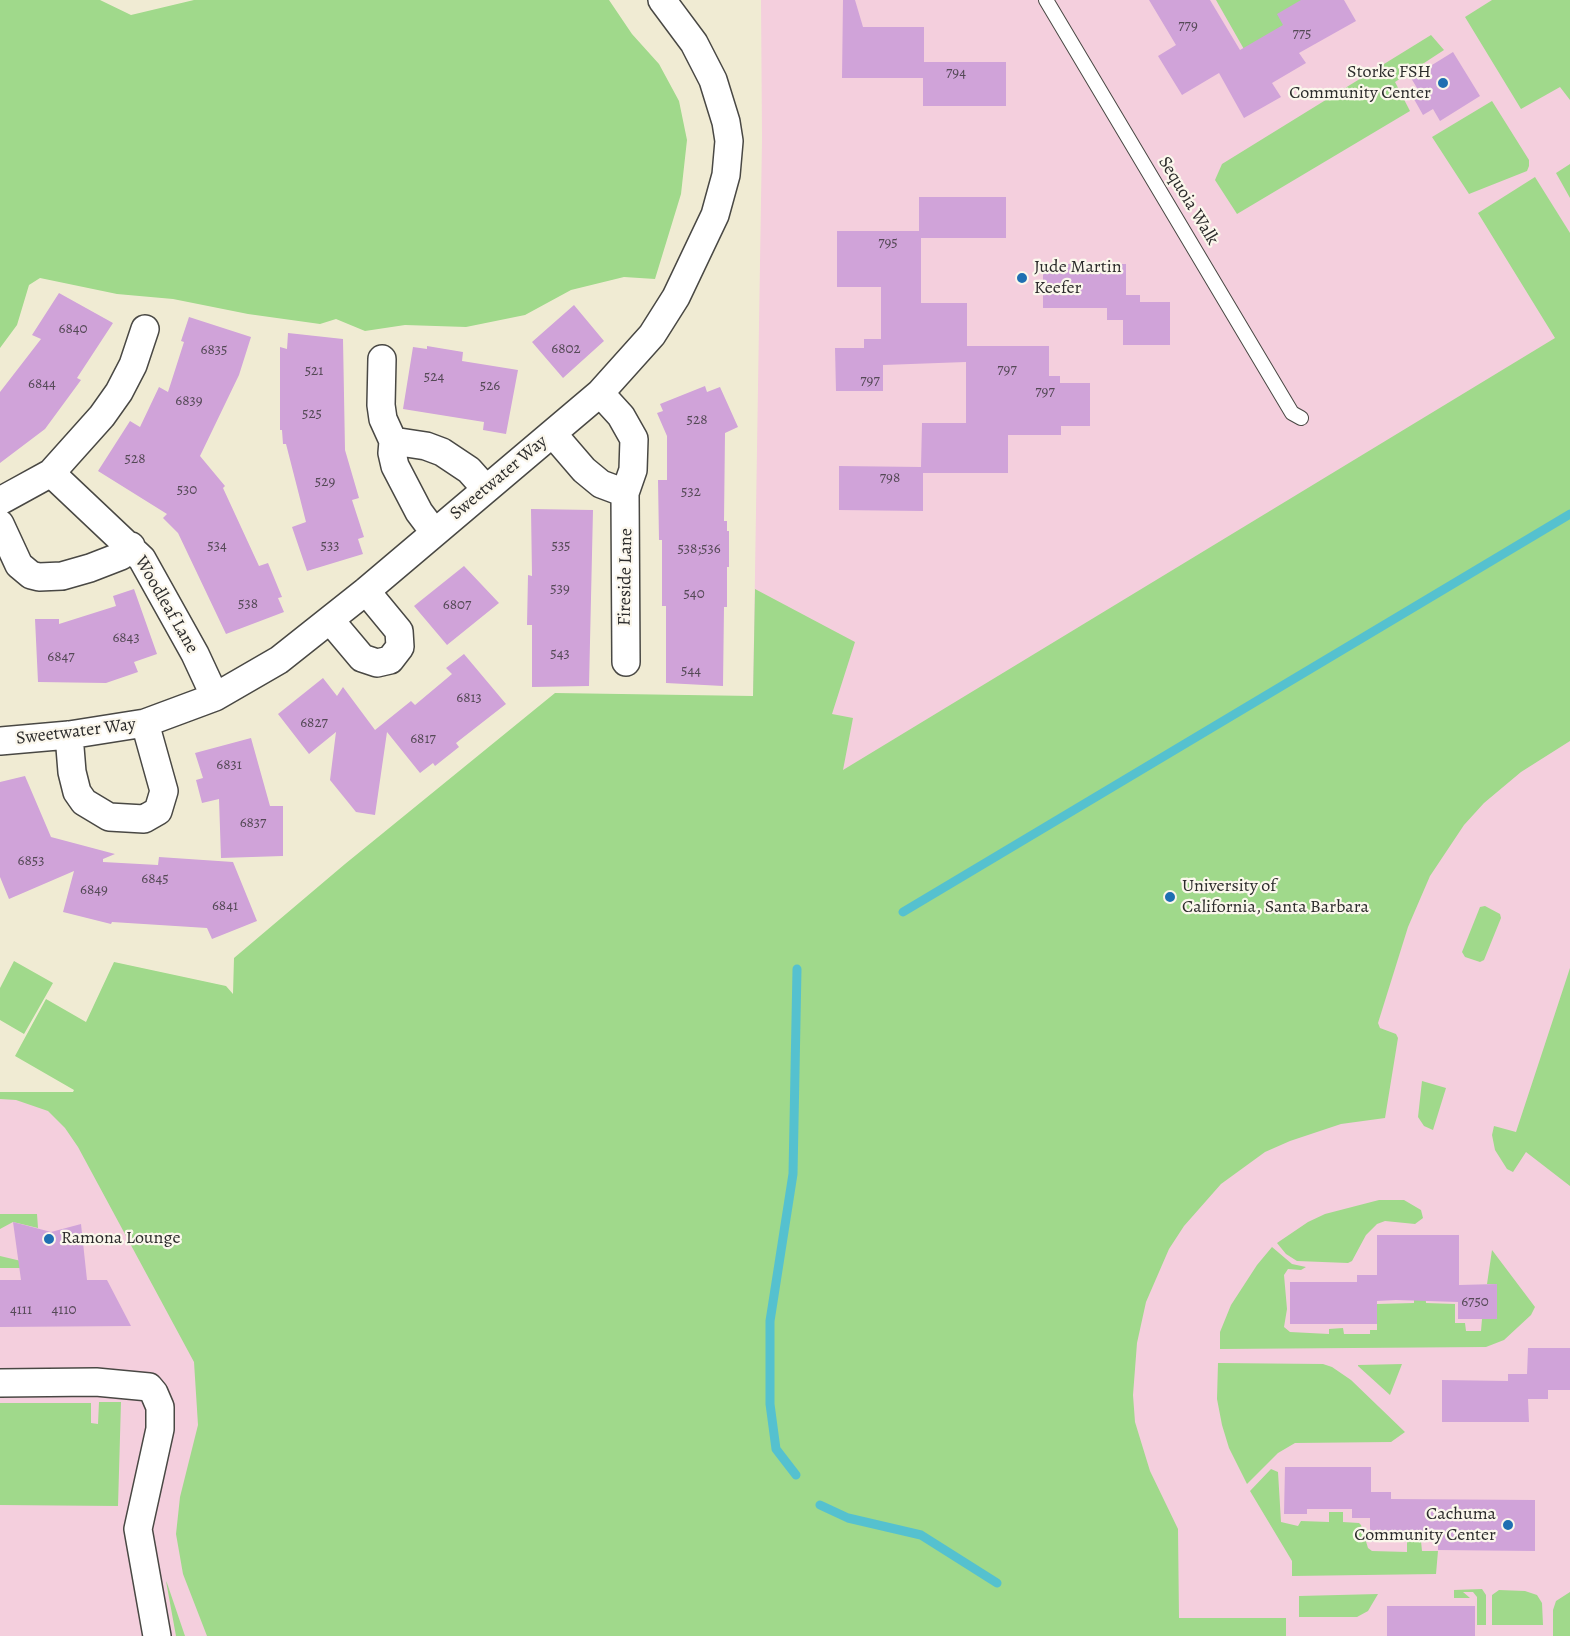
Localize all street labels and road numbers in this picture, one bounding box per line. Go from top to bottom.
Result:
street label: Sequoia Walk [1153,153,1223,249]
street label: Sweetwater Way [446,431,552,525]
street label: Fireside Lane [614,528,638,626]
street label: Woodleaf Lane [129,552,203,658]
street label: Sweetwater Way [15,714,137,750]

